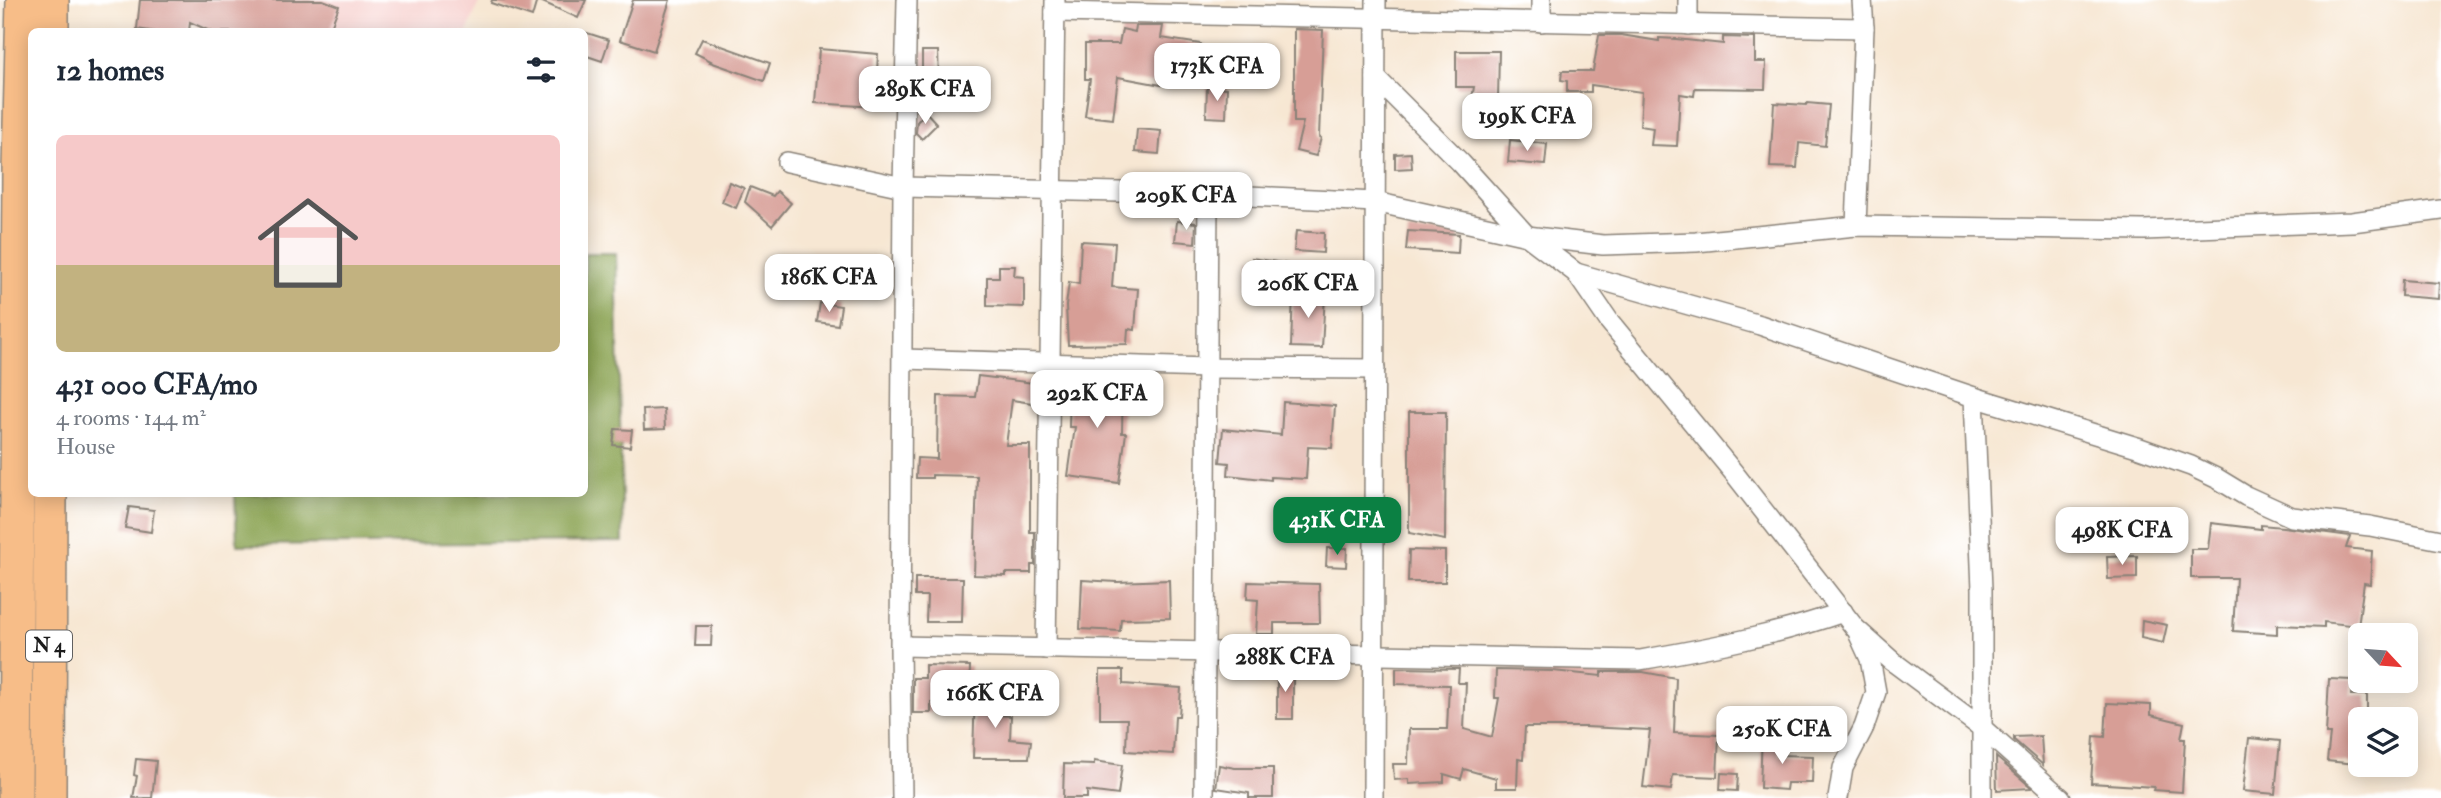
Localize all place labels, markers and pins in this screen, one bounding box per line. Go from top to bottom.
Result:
pin: 173K CFA [1145,43,1289,103]
pin: 289K CFA [853,66,997,126]
pin: 199K CFA [1455,94,1599,153]
pin: 209K CFA [1114,173,1258,232]
pin: 186K CFA [757,254,901,314]
pin: 206K CFA [1236,260,1380,320]
pin: 292K CFA [1025,370,1169,430]
pin: 431K CFA [1265,498,1409,557]
pin: 498K CFA [2050,508,2194,567]
pin: 288K CFA [1213,634,1357,694]
pin: 166K CFA [923,670,1067,730]
pin: 250K CFA [1710,706,1854,766]

